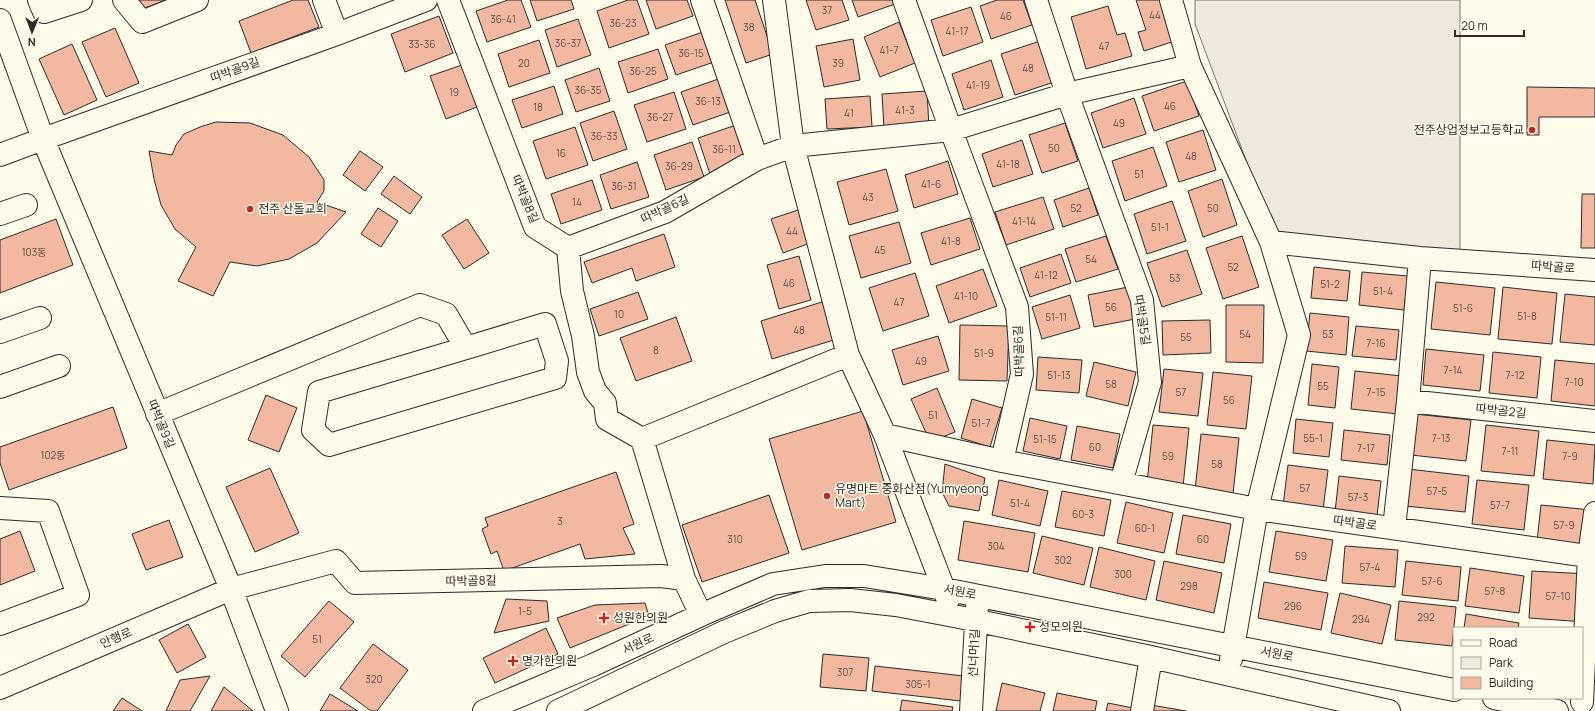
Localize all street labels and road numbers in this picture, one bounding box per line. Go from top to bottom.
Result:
street label: 따박골9길 [208,53,262,86]
street label: 따박골8길 [508,172,543,226]
street label: 따박골6길 [638,190,692,227]
street label: 따박골로 [1530,256,1576,277]
street label: 따박골5길 [1130,293,1155,346]
street label: 따박골6길 [1009,325,1028,377]
street label: 따박골9길 [144,397,179,451]
street label: 따박골2길 [1475,399,1527,422]
street label: 따박골로 [1332,511,1378,534]
street label: 따박골8길 [445,572,497,589]
street label: 서원로 [942,580,978,603]
street label: 안행로 [97,623,134,652]
street label: 선너머1길 [964,628,983,678]
street label: 서원로 [619,629,656,658]
street label: 서원로 [1259,642,1295,665]

